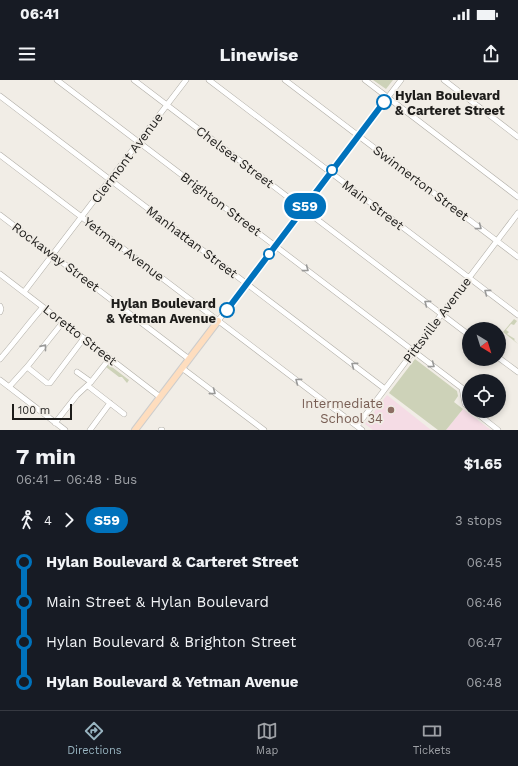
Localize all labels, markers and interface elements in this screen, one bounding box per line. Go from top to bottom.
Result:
text: 06:41 [20,5,59,23]
icon: menu [16,43,38,65]
icon: share [480,43,502,65]
text: Linewise [220,44,298,65]
place label: Hylan Boulevard & Carteret Street [395,88,505,118]
marker: Hylan Boulevard & Carteret Street [376,94,392,110]
street label: Clermont Avenue [88,110,166,206]
street label: Chelsea Street [193,123,277,191]
street label: Swinnerton Street [370,142,472,224]
unlabelled marker [326,164,338,176]
street label: Brighton Street [178,169,265,240]
street label: Main Street [339,177,407,233]
line badge: S59 [282,193,328,219]
text: S59 [292,198,318,214]
street label: Manhattan Street [143,203,241,282]
street label: Yetman Avenue [81,214,167,284]
street label: Rockaway Street [9,219,103,295]
one-way arrow [474,223,481,230]
unlabelled marker [263,248,275,260]
one-way arrow [302,264,309,271]
street label: Pittsville Avenue [400,274,474,366]
one-way arrow [484,289,491,296]
place label: Hylan Boulevard & Yetman Avenue [106,296,216,326]
one-way arrow [424,301,431,308]
street label: Loretto Street [40,302,120,369]
marker: Hylan Boulevard & Yetman Avenue [219,302,235,318]
north arrow [462,322,506,366]
map controls [462,322,506,418]
one-way arrow [39,344,46,351]
one-way arrow [427,360,434,367]
one-way arrow [351,363,358,370]
button: locate [462,374,506,418]
one-way arrow [295,379,302,386]
one-way arrow [209,387,216,394]
place label: Intermediate School 34 [301,396,383,426]
scale bar [12,402,72,421]
text: 100 m [18,404,50,417]
marker: Intermediate School 34 [386,405,396,415]
text: 7 min [16,444,76,469]
text: $1.65 [464,455,502,473]
text: 06:41 – 06:48 · Bus [16,472,137,487]
icon: walk [16,509,38,531]
icon: forward [58,509,80,531]
text: S59 [94,512,120,528]
text: 4 [44,513,52,528]
text: 3 stops [455,513,502,528]
text: Hylan Boulevard & Carteret Street [46,553,298,571]
text: 06:45 [467,555,502,570]
text: Main Street & Hylan Boulevard [46,593,269,611]
text: 06:46 [466,595,502,610]
text: Hylan Boulevard & Brighton Street [46,633,296,651]
text: 06:47 [468,635,502,650]
text: Hylan Boulevard & Yetman Avenue [46,673,298,691]
text: 06:48 [466,675,502,690]
tab: Directions [67,720,122,757]
tab: Map [256,720,278,757]
tab: Tickets [413,720,451,757]

